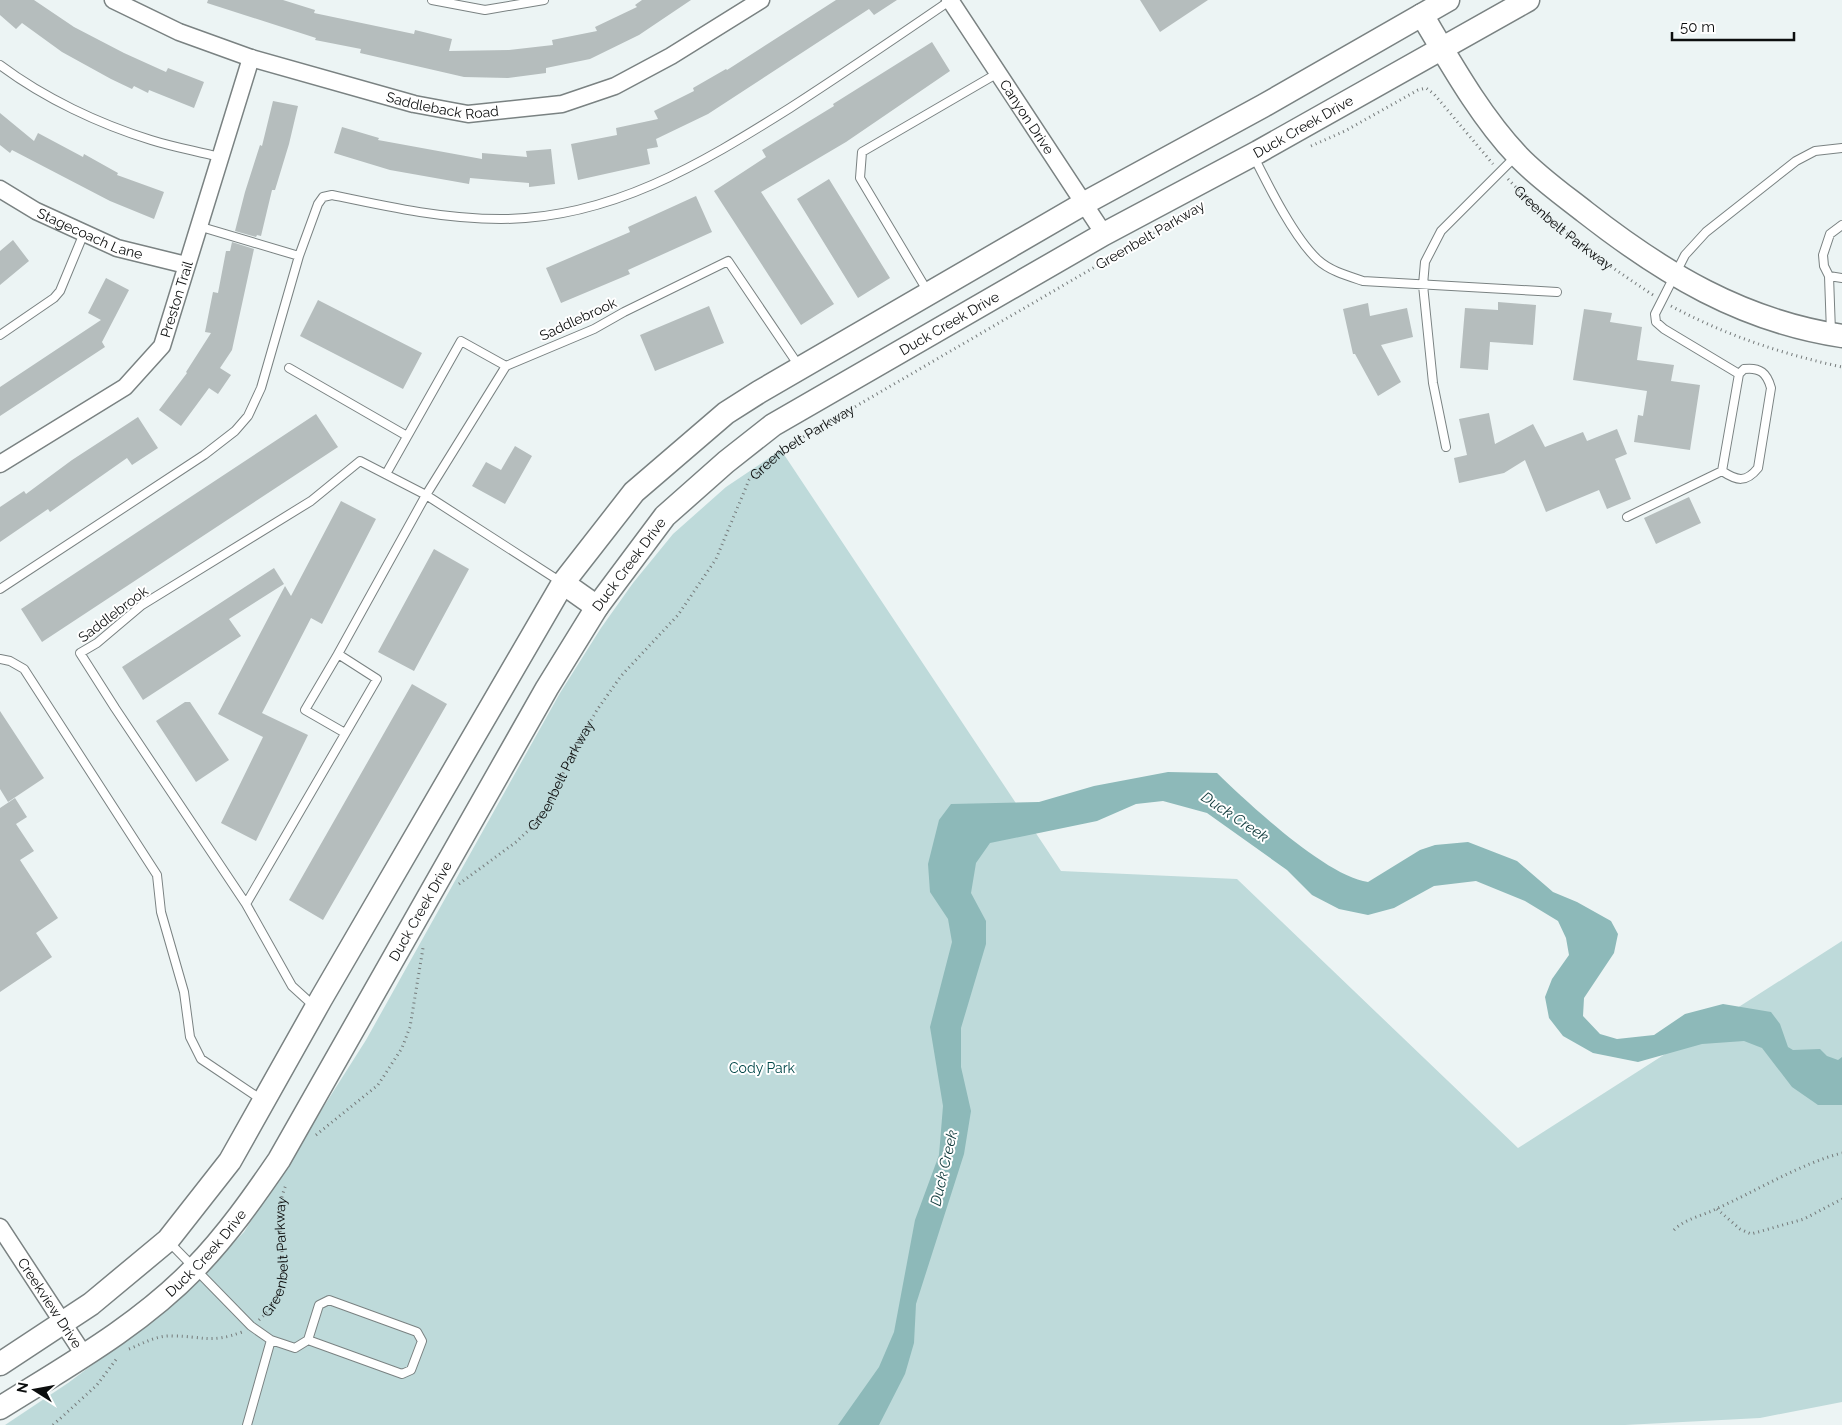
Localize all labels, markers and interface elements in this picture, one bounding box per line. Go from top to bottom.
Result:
scale bar [1672,10,1794,42]
text: 50 m [1680,18,1715,36]
street label: Canyon Drive [997,77,1057,157]
street label: Saddleback Road [385,89,500,122]
street label: Duck Creek Drive [1250,92,1356,161]
street label: Greenbelt Parkway [1511,182,1616,273]
street label: Greenbelt Parkway [1093,197,1208,273]
street label: Stagecoach Lane [35,205,144,262]
street label: Preston Trail [157,259,196,340]
street label: Duck Creek Drive [897,288,1002,358]
street label: Saddlebrook [537,294,620,344]
street label: Greenbelt Parkway [747,401,857,483]
street label: Duck Creek Drive [589,515,669,614]
street label: Saddlebrook [75,582,151,645]
street label: Greenbelt Parkway [524,717,597,834]
water label: Duck Creek [1198,788,1272,846]
street label: Duck Creek Drive [386,858,455,964]
park label: Cody Park [729,1060,796,1076]
water label: Duck Creek [927,1128,961,1208]
street label: Greenbelt Parkway [258,1195,291,1320]
street label: Duck Creek Drive [162,1206,249,1300]
street label: Creekview Drive [15,1255,85,1351]
north arrow [10,1365,60,1415]
text: N [13,1381,31,1394]

